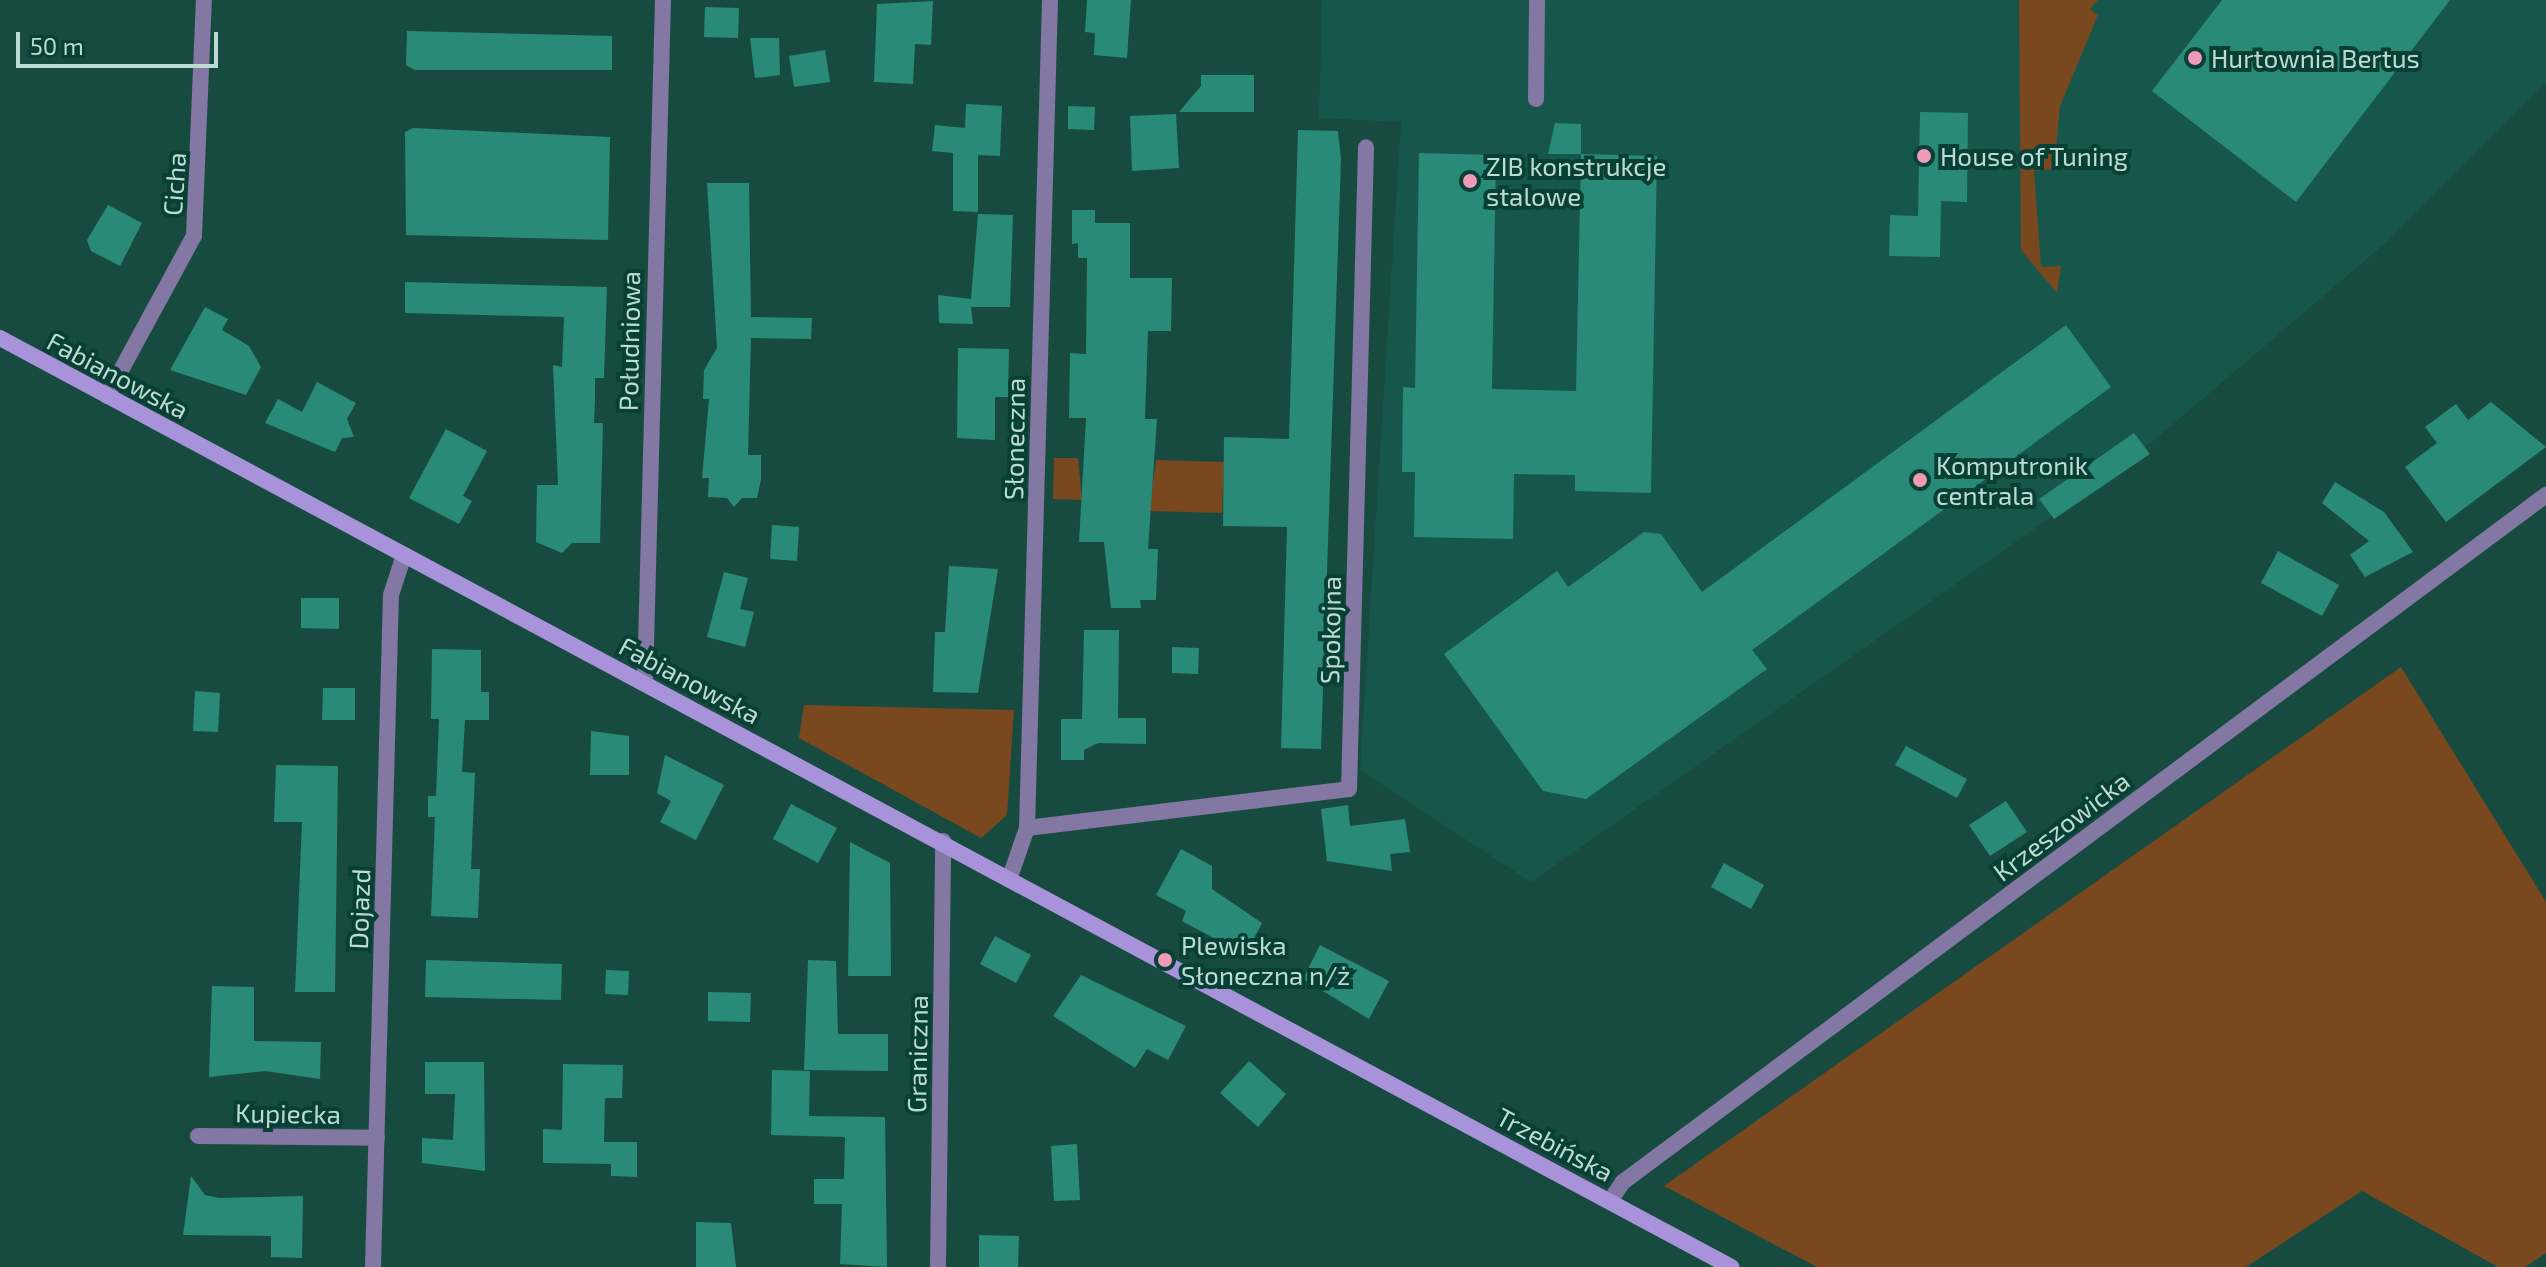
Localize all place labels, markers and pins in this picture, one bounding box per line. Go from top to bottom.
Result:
place label: Hurtownia Bertus [2211,42,2420,74]
marker: Hurtownia Bertus [2186,49,2204,67]
place label: House of Tuning [1940,140,2129,172]
marker: House of Tuning [1915,147,1933,165]
place label: ZIB konstrukcje stalowe [1486,150,1667,212]
marker: ZIB konstrukcje stalowe [1461,172,1479,190]
place label: Komputronik centrala [1936,449,2088,510]
marker: Komputronik centrala [1911,471,1929,489]
place label: Plewiska Słoneczna n/ż [1181,929,1350,990]
marker: Plewiska Słoneczna n/ż [1156,951,1174,969]

